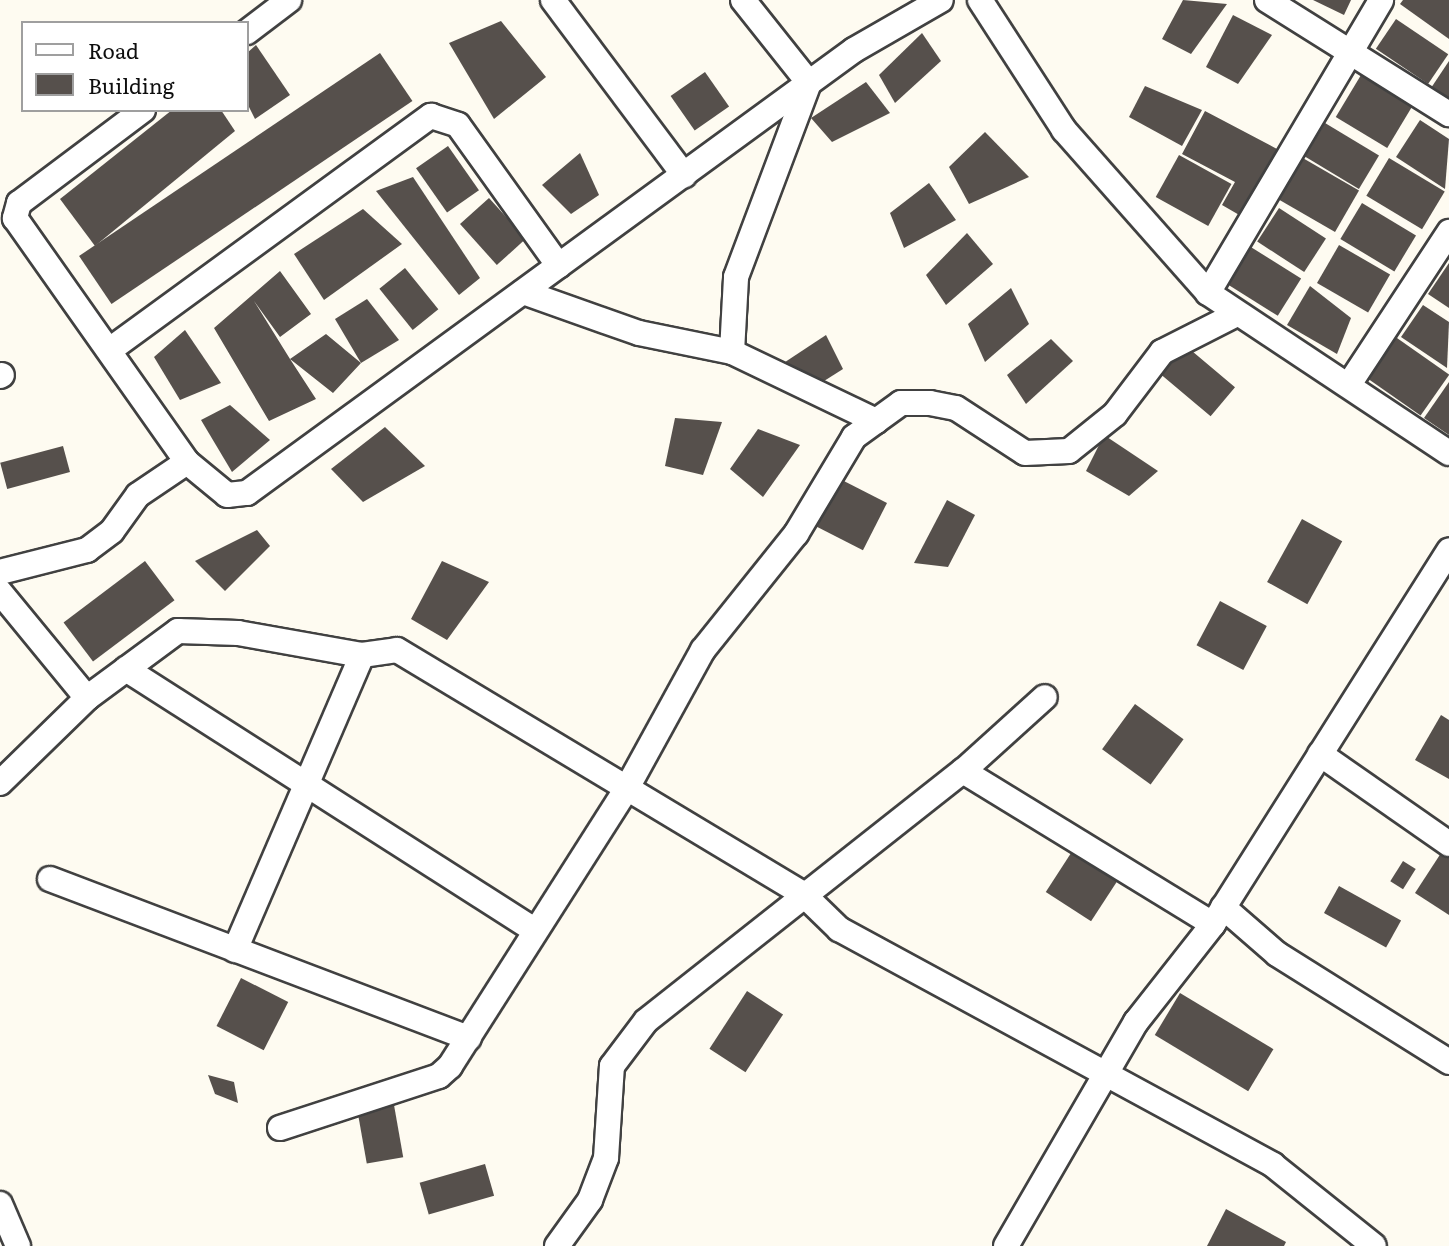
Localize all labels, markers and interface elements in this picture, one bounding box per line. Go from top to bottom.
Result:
legend [21,21,248,112]
text: Road [88,34,139,65]
text: Building [88,69,174,100]

